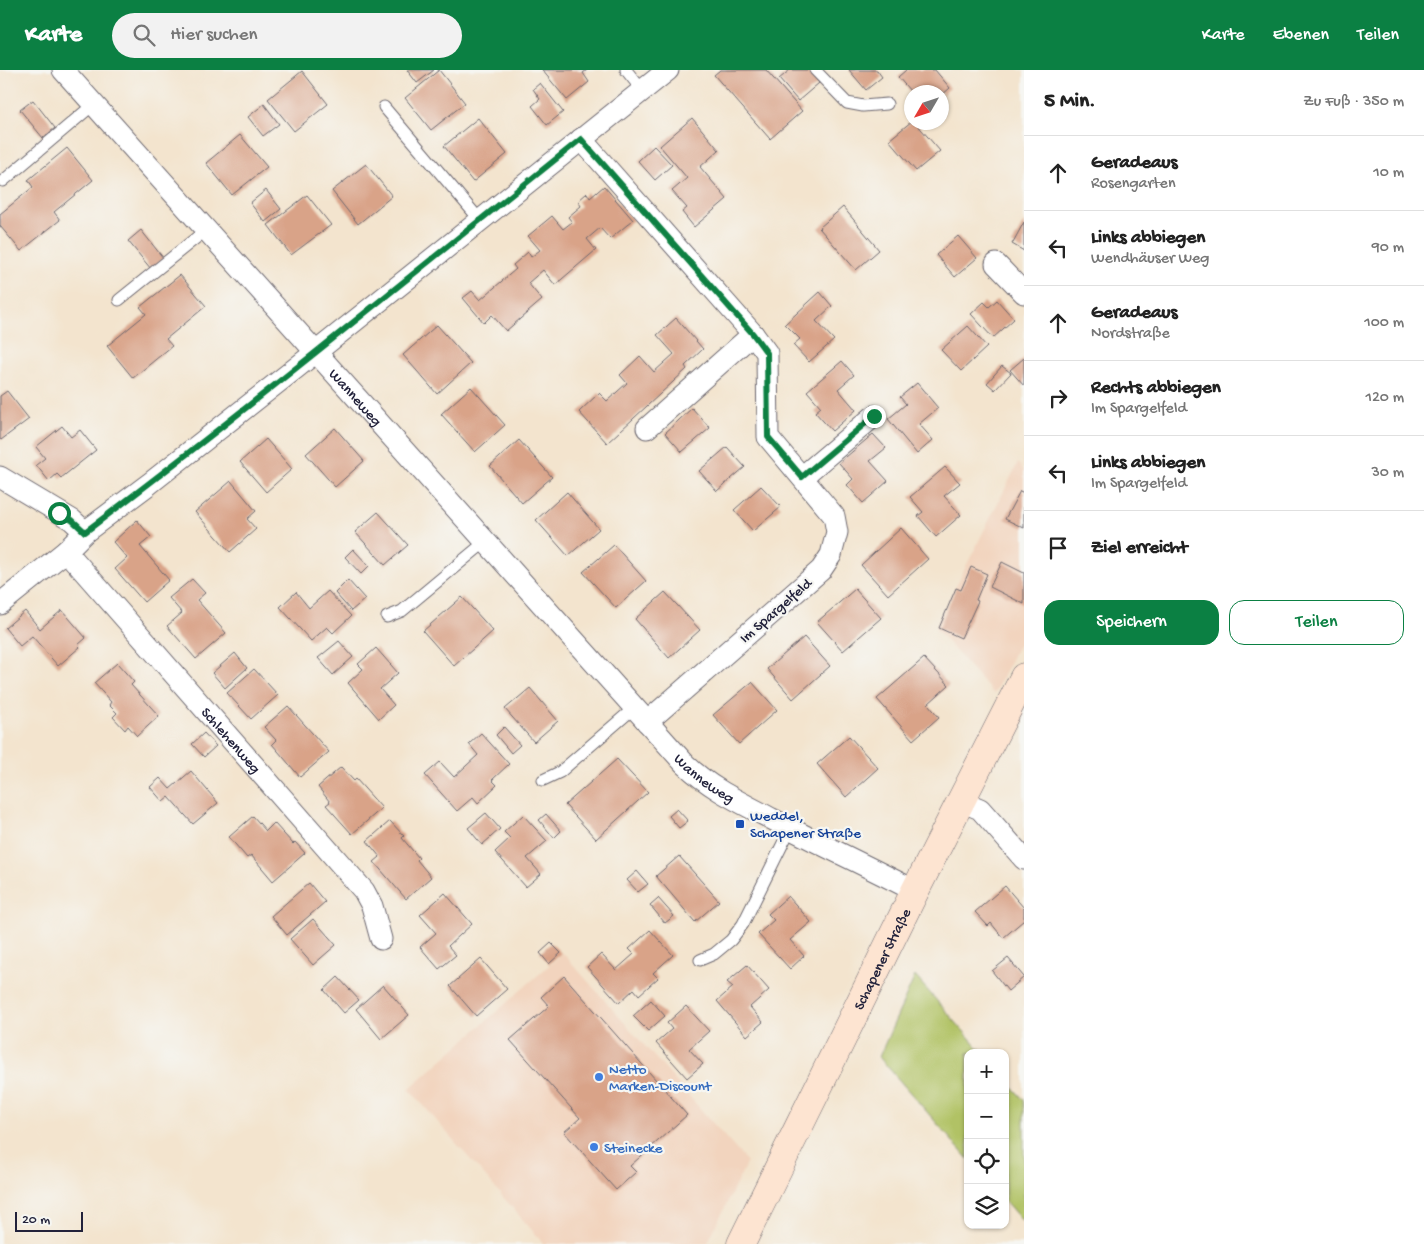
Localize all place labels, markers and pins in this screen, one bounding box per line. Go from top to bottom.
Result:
place label: Weddel, Schapener Straße [750,808,861,843]
marker: Weddel, Schapener Straße [734,818,746,830]
place label: Netto Marken-Discount [609,1061,713,1096]
marker: Netto Marken-Discount [593,1071,605,1083]
place label: Steinecke [604,1140,663,1158]
marker: Steinecke [588,1141,600,1153]

